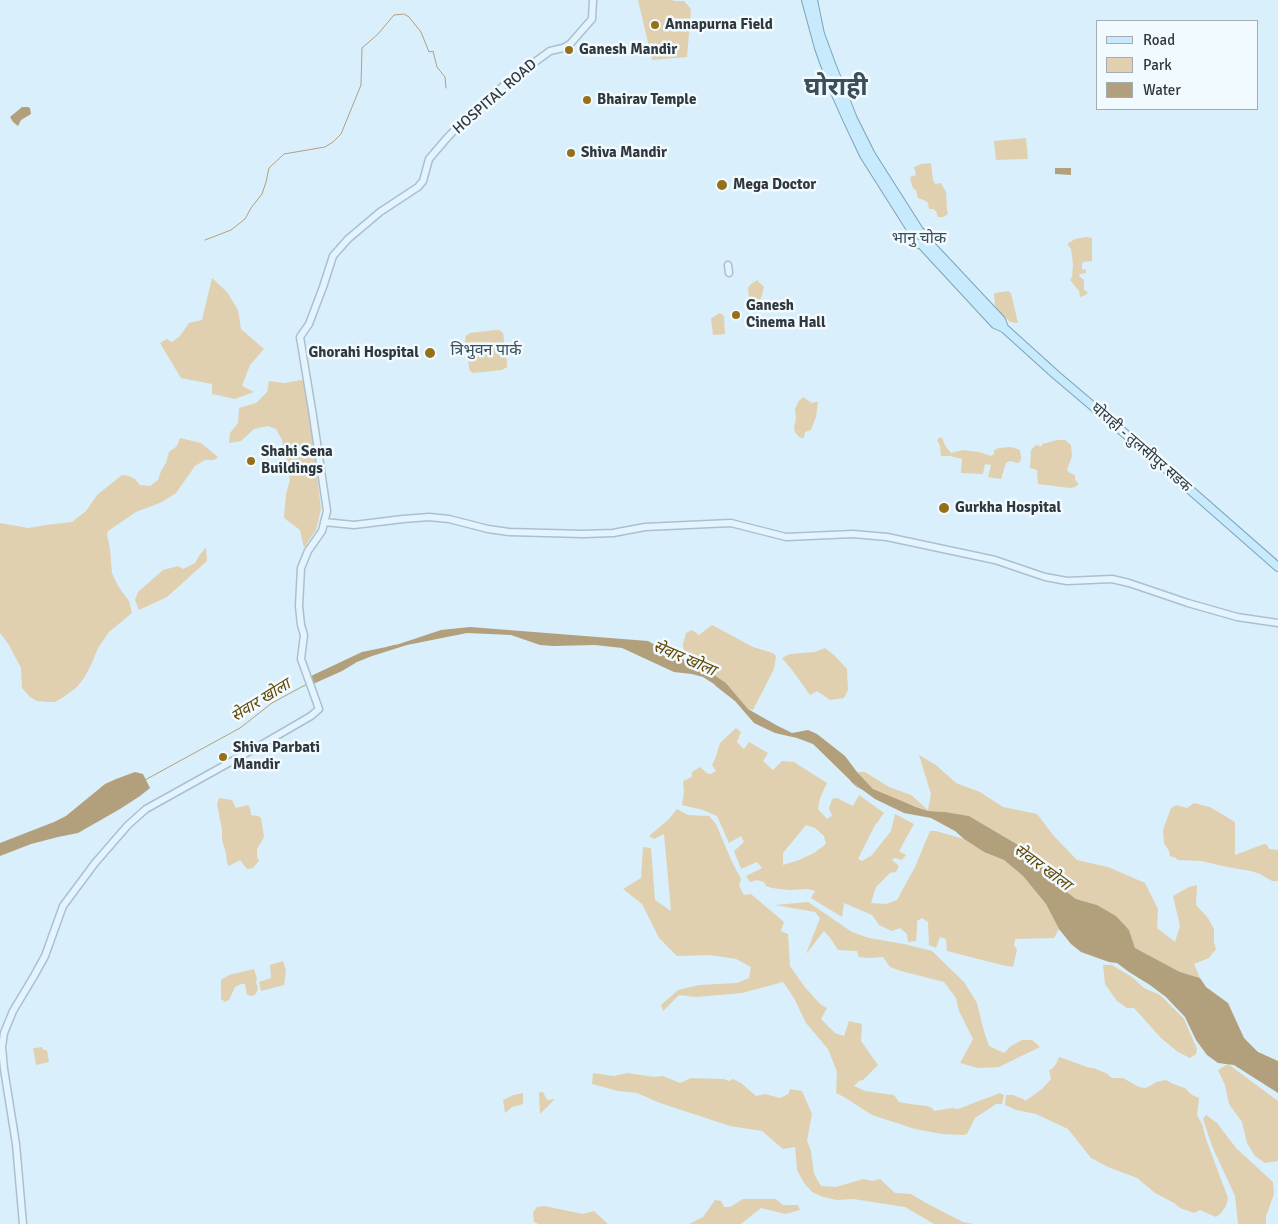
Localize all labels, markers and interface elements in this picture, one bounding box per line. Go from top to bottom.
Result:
place label: Annapurna Field [665,16,773,34]
marker: Annapurna Field [649,19,661,31]
legend [1096,20,1258,110]
text: Road [1143,31,1175,49]
place label: Ganesh Mandir [579,41,677,59]
marker: Ganesh Mandir [563,44,575,56]
street label: HOSPITAL ROAD [449,56,541,138]
text: Park [1143,56,1172,74]
district label: घोराही [804,73,868,103]
text: Water [1143,81,1181,99]
place label: Bhairav Temple [597,91,696,109]
marker: Bhairav Temple [581,94,593,106]
place label: Shiva Mandir [581,144,667,162]
marker: Shiva Mandir [565,147,577,159]
place label: Mega Doctor [733,176,816,194]
marker: Mega Doctor [715,178,729,192]
district label: भानु चोक [892,229,946,249]
place label: Ganesh Cinema Hall [746,297,826,332]
marker: Ganesh Cinema Hall [730,309,742,321]
district label: त्रिभुवन पार्क [450,341,522,361]
place label: Ghorahi Hospital [309,344,419,362]
marker: Ghorahi Hospital [423,346,437,360]
street label: घोराही - तुलसीपुर सडक [1087,400,1195,496]
place label: Shahi Sena Buildings [261,443,333,478]
marker: Shahi Sena Buildings [245,455,257,467]
place label: Gurkha Hospital [955,499,1061,517]
marker: Gurkha Hospital [937,501,951,515]
water label: सेवार खोला [650,637,718,681]
water label: सेवार खोला [228,675,294,727]
place label: Shiva Parbati Mandir [233,739,320,774]
marker: Shiva Parbati Mandir [217,751,229,763]
water label: सेवार खोला [1010,841,1074,895]

